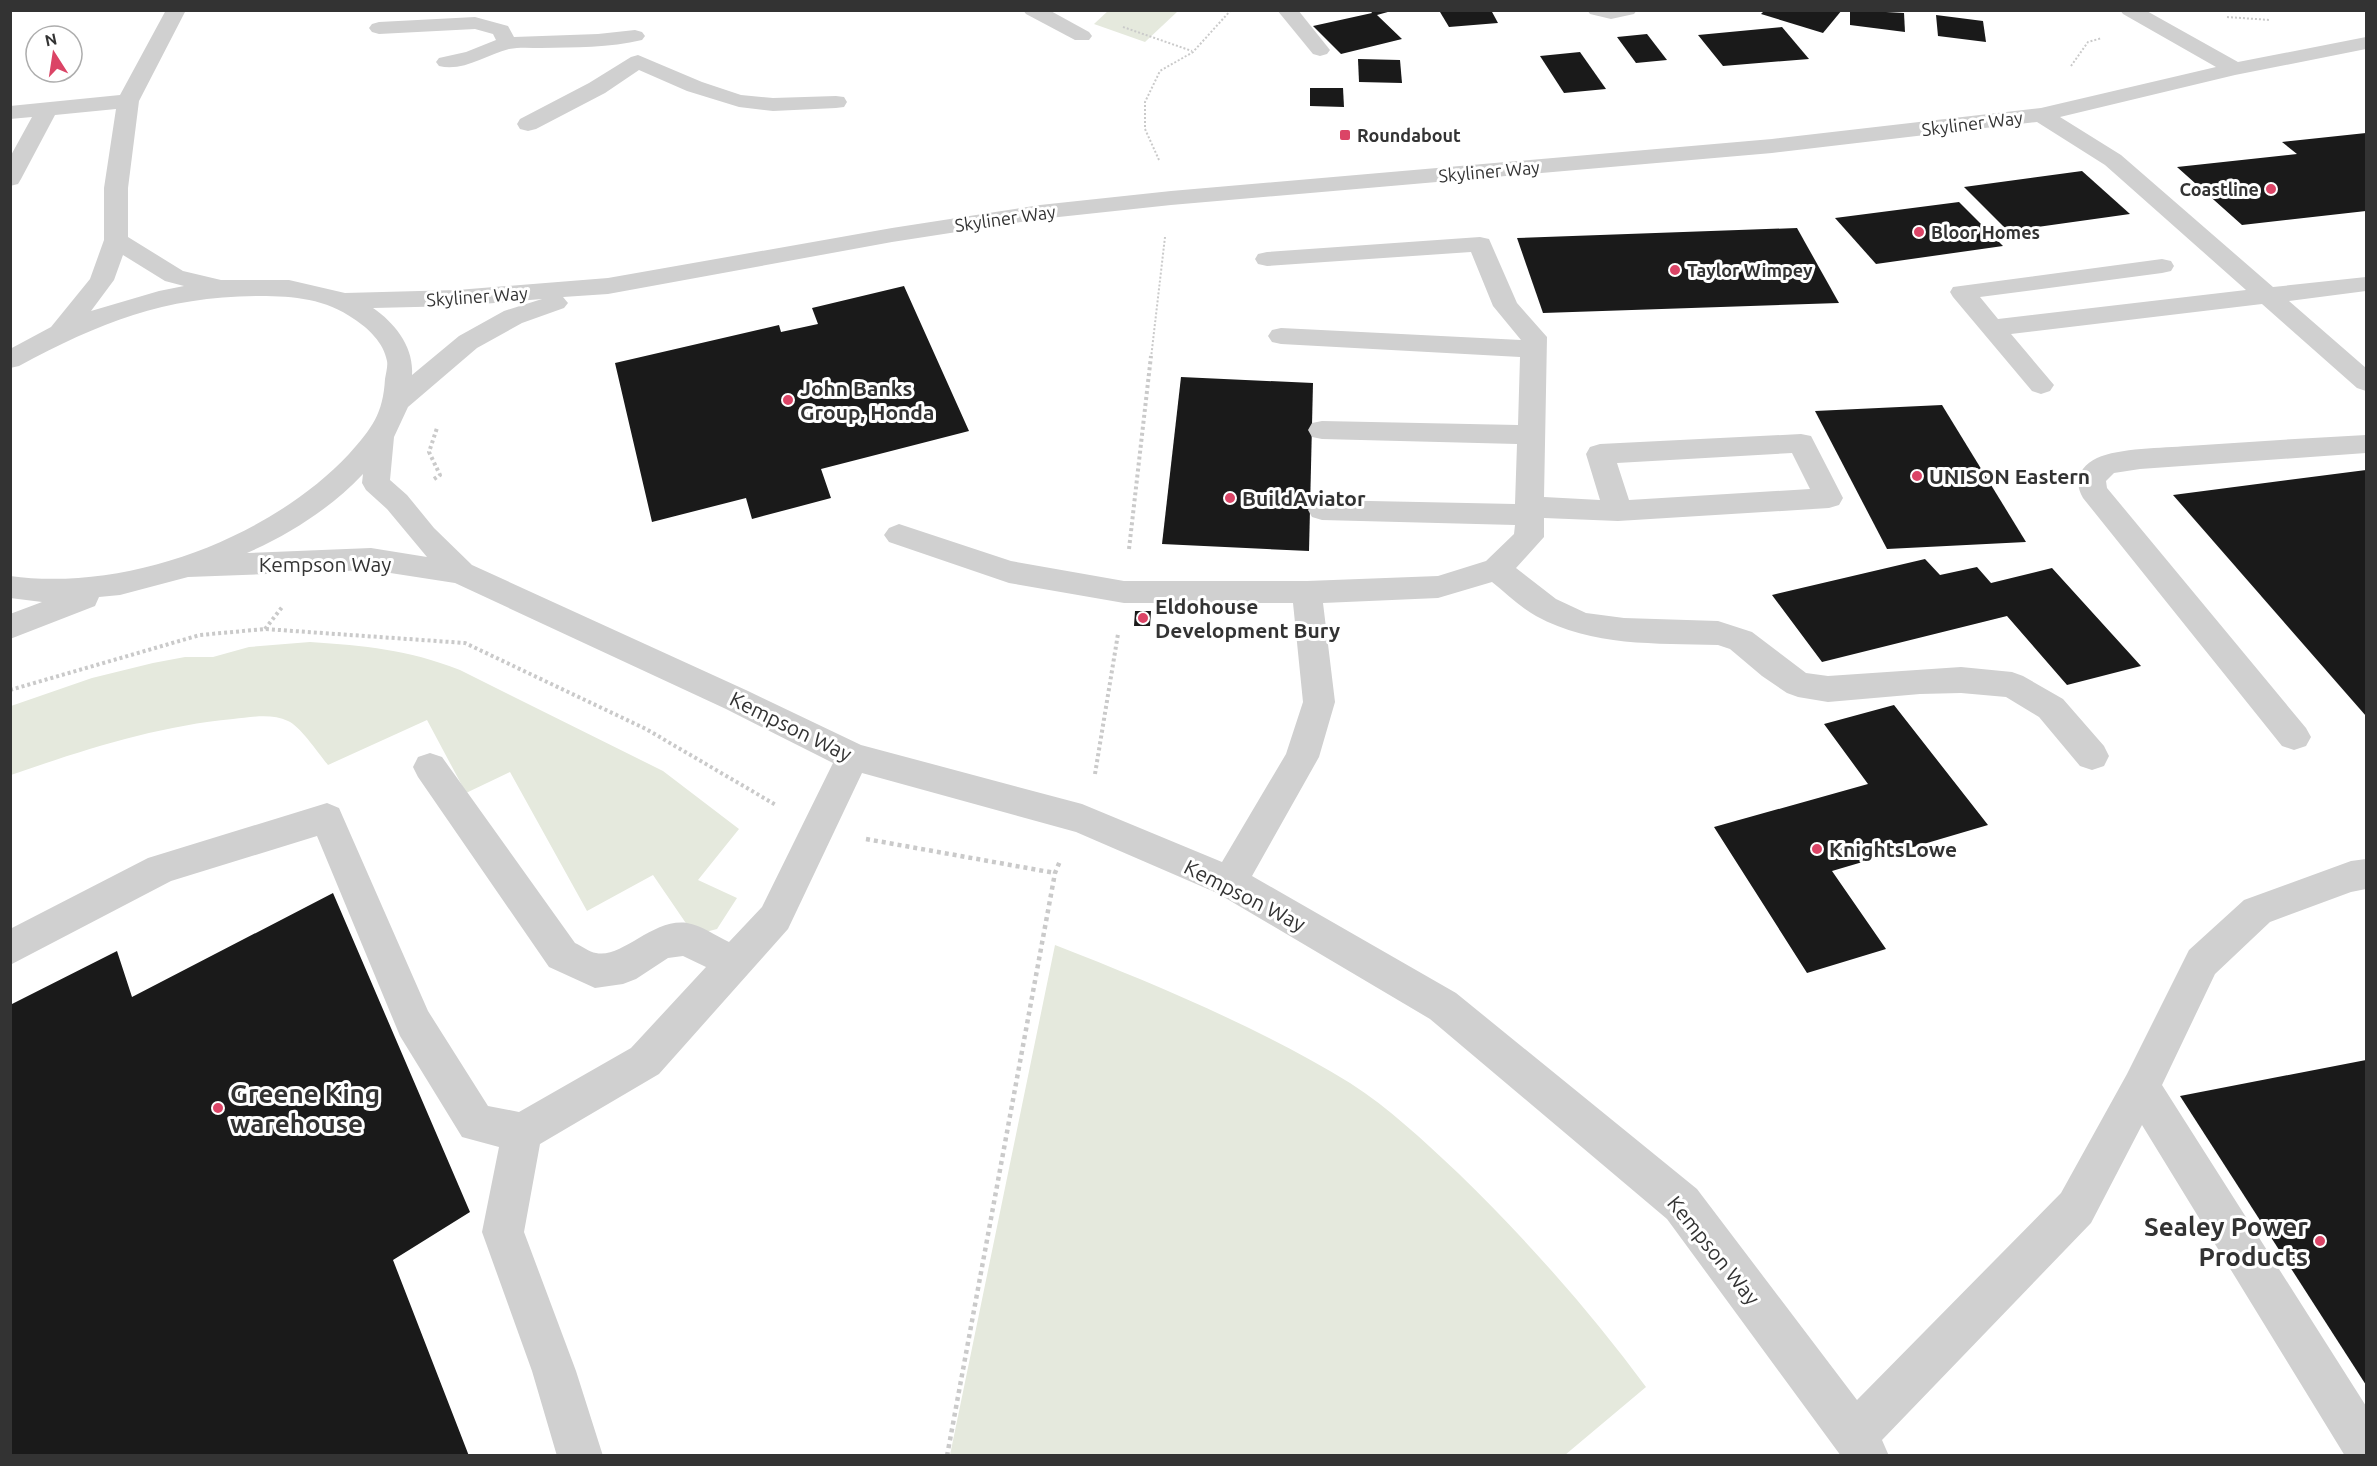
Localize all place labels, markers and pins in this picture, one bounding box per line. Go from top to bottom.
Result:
place label: Roundabout [1357,125,1461,145]
marker: Roundabout [1338,128,1352,142]
place label: Coastline [2179,179,2259,199]
marker: Coastline [2264,182,2278,196]
place label: Bloor Homes [1931,222,2040,242]
marker: Bloor Homes [1912,225,1926,239]
place label: Taylor Wimpey [1687,260,1813,280]
marker: Taylor Wimpey [1668,263,1682,277]
place label: John Banks Group, Honda [800,376,934,424]
marker: John Banks Group, Honda [781,393,795,407]
place label: UNISON Eastern [1929,464,2090,488]
marker: UNISON Eastern [1910,469,1924,483]
place label: BuildAviator [1242,486,1366,510]
marker: BuildAviator [1223,491,1237,505]
place label: Eldohouse Development Bury [1155,594,1340,642]
marker: Eldohouse Development Bury [1136,611,1150,625]
place label: KnightsLowe [1829,837,1957,861]
marker: KnightsLowe [1810,842,1824,856]
place label: Greene King warehouse [230,1079,380,1138]
marker: Greene King warehouse [211,1101,225,1115]
place label: Sealey Power Products [2144,1212,2308,1271]
marker: Sealey Power Products [2313,1234,2327,1248]

